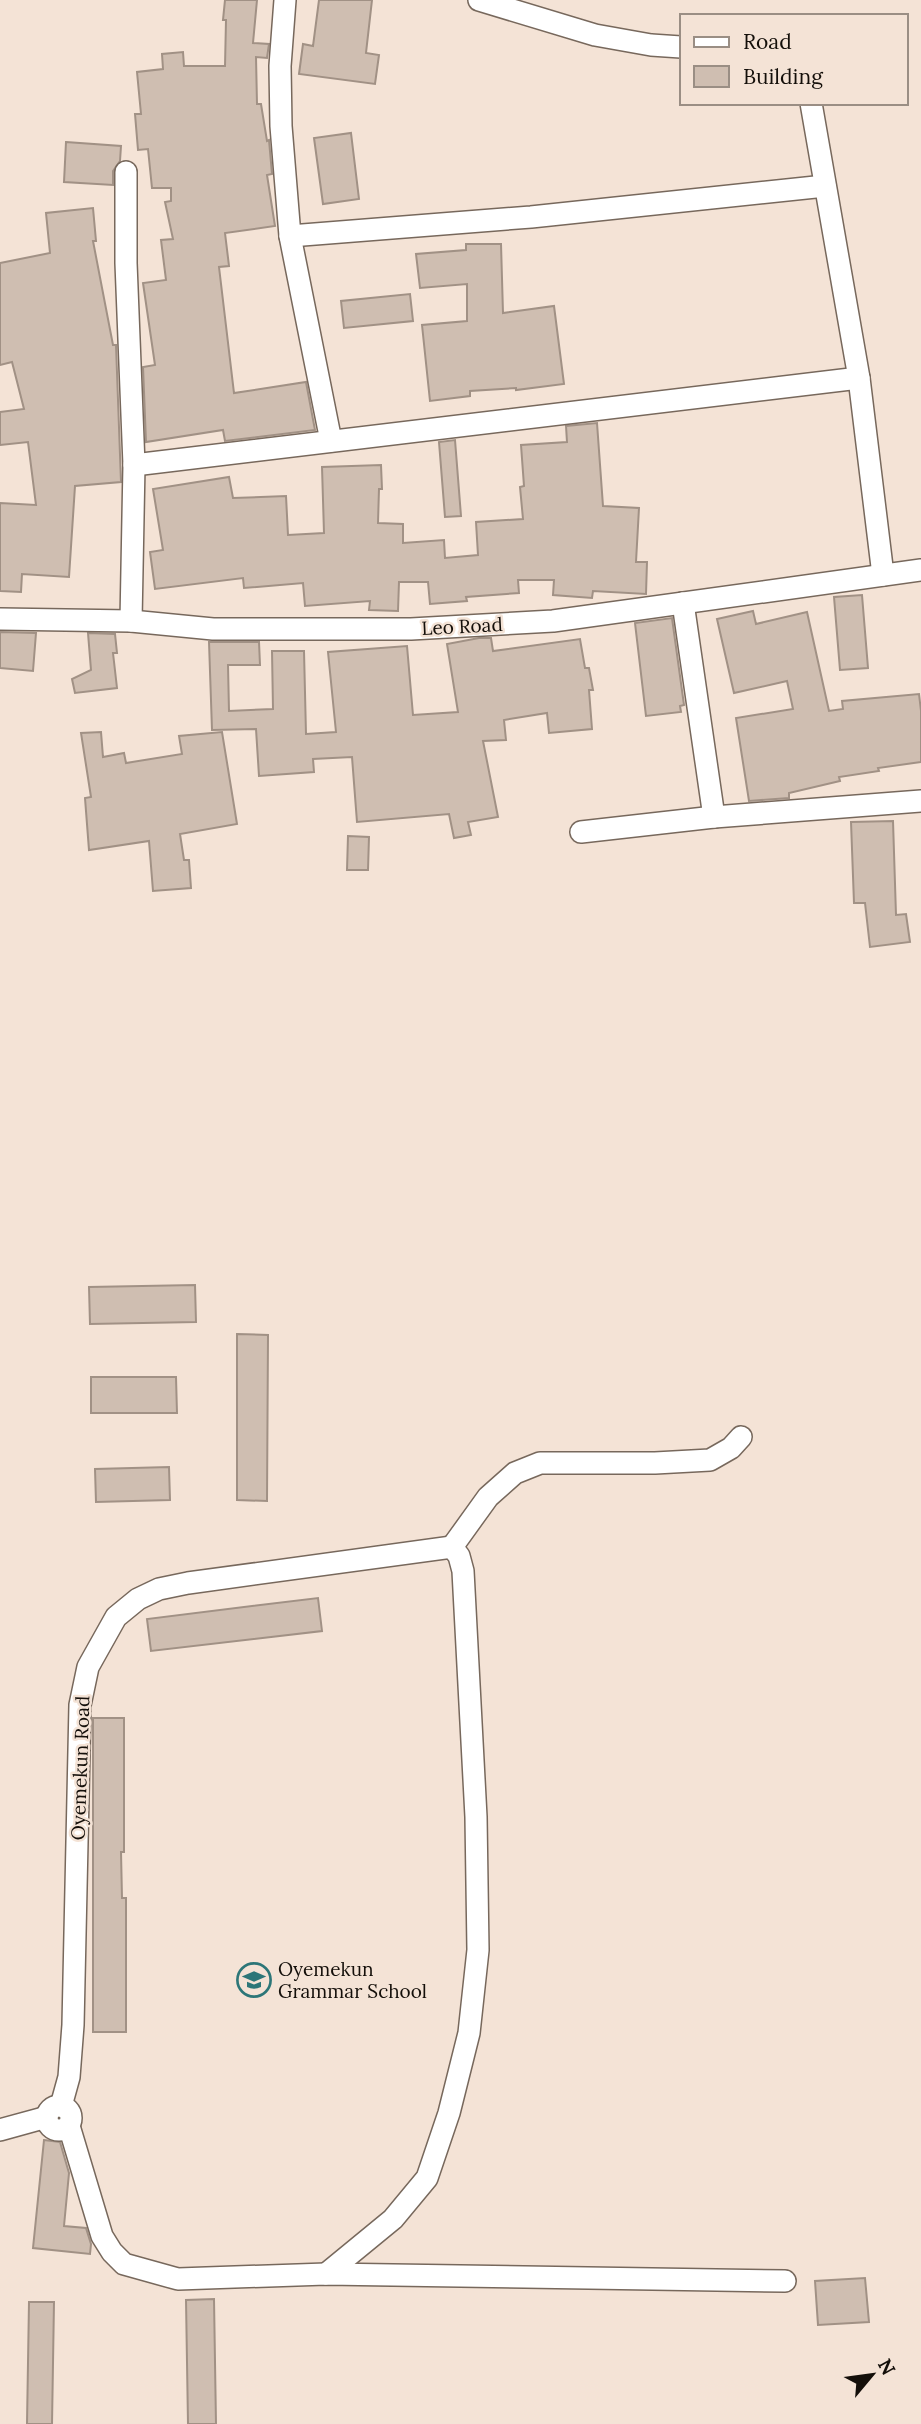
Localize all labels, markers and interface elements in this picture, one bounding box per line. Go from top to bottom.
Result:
legend [680,14,907,105]
text: Road [743,28,792,55]
text: Building [743,63,823,90]
street label: Leo Road [421,612,503,640]
street label: Oyemekun Road [65,1695,95,1841]
place label: Oyemekun Grammar School [278,1957,427,2003]
school or university icon: Oyemekun Grammar School [235,1961,273,1999]
north arrow [837,2340,907,2410]
text: N [873,2355,901,2379]

